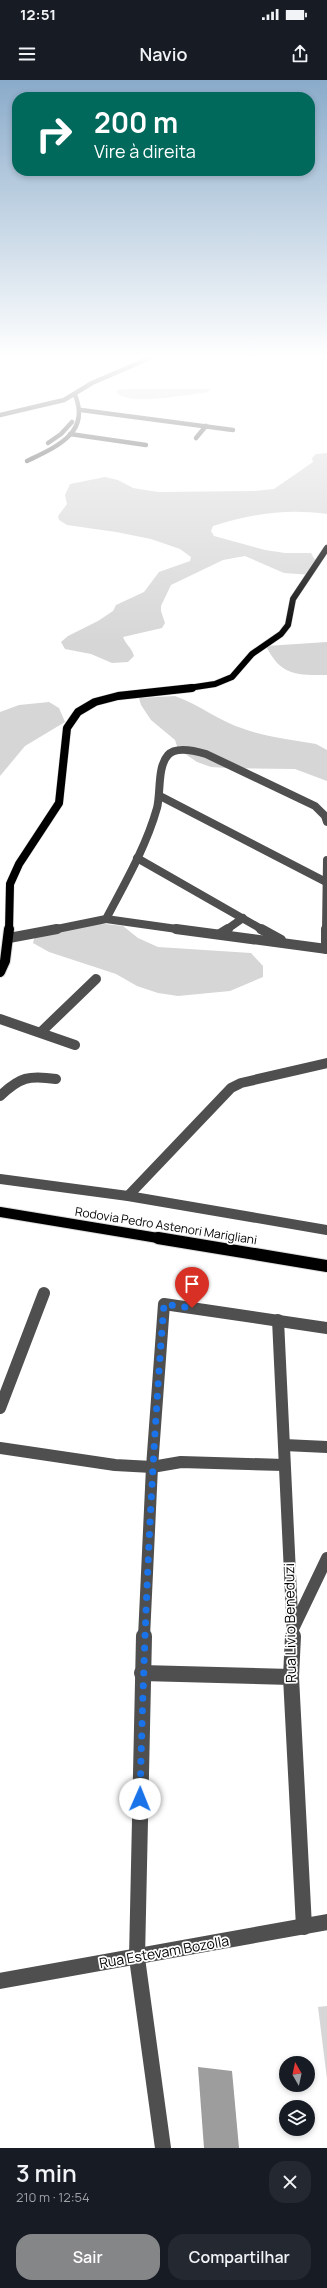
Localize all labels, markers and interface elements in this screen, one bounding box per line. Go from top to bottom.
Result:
text: 12:51 [20,4,56,25]
text: Navio [139,42,188,66]
icon: menu [16,43,38,65]
icon: share [289,43,311,65]
text: 200 m [94,103,178,141]
icon: right [28,108,80,160]
text: Vire à direita [94,139,196,163]
street label: Rodovia Pedro Astenori Marigliani [74,1203,258,1248]
pin [175,1267,209,1308]
icon: arrive [181,1273,203,1295]
street label: Rua Livio Beneduzi [279,1563,300,1683]
position arrow [119,1778,161,1820]
street label: Rua Estevam Bozolla [98,1931,230,1972]
north arrow [279,2056,315,2092]
map controls [279,2056,315,2136]
button: layers [279,2100,315,2136]
text: 3 min [16,2156,77,2189]
button: close [269,2161,311,2203]
text: 210 m · 12:54 [16,2188,90,2206]
button: Sair [16,2234,160,2280]
button: Compartilhar [168,2234,311,2280]

